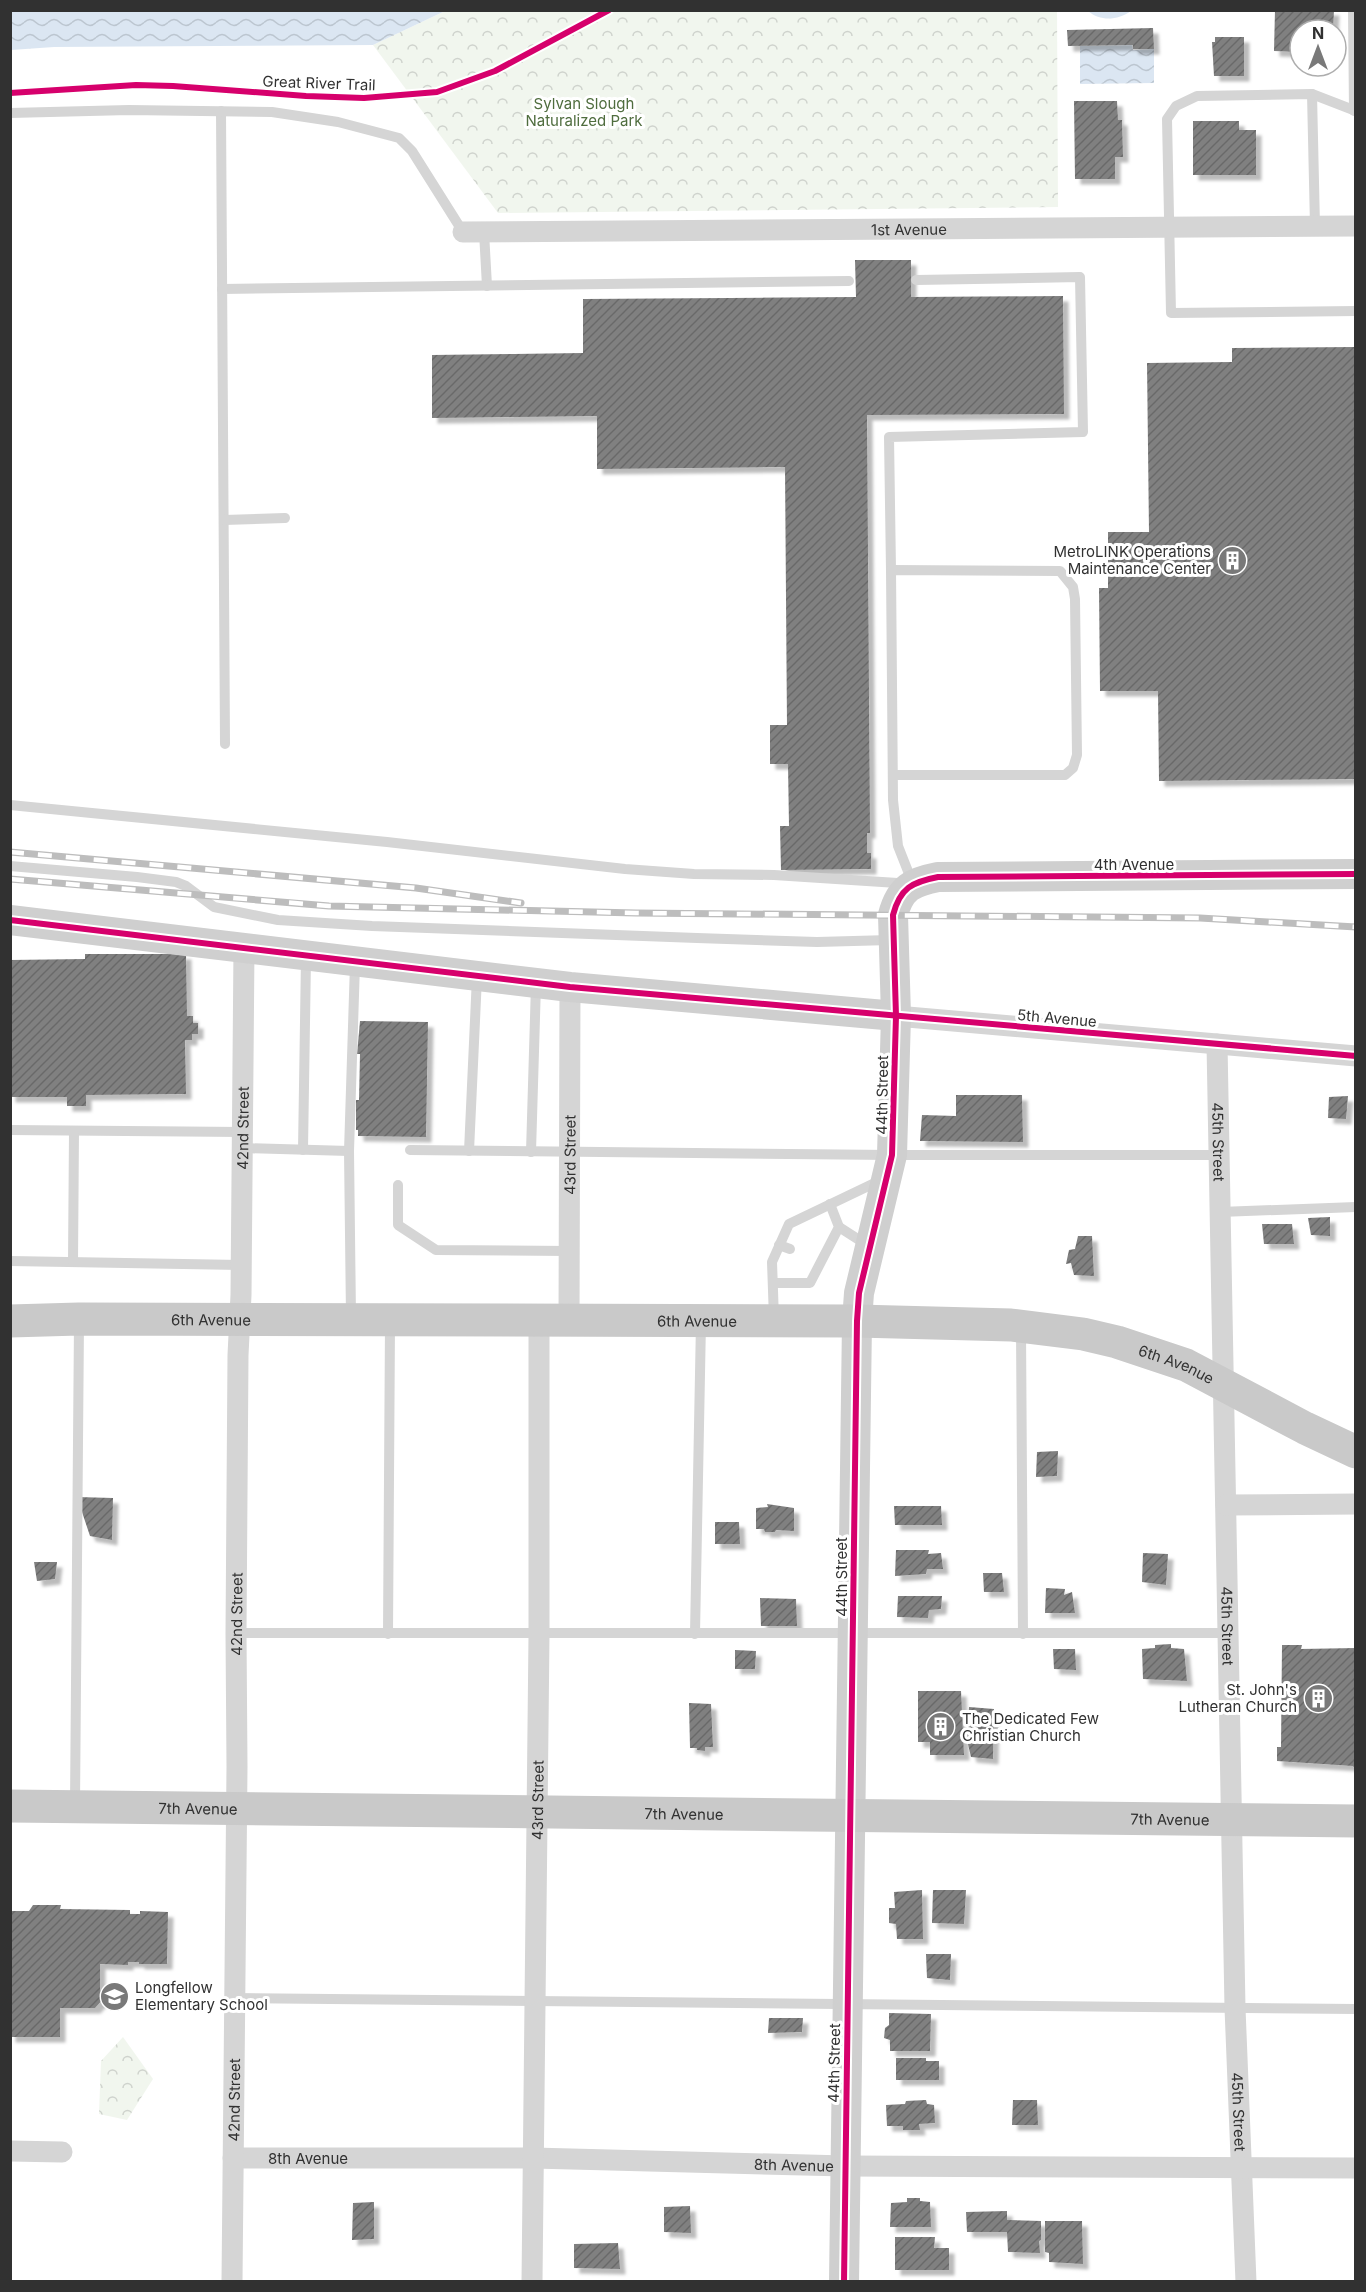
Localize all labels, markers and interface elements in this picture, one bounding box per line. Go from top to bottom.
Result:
north arrow [1288,18,1348,78]
text: N [1312,23,1324,43]
street label: Great River Trail [262,72,376,94]
park label: Sylvan Slough Naturalized Park [525,94,643,130]
street label: 1st Avenue [871,219,947,239]
place label: MetroLINK Operations Maintenance Center [1054,542,1211,578]
building icon: MetroLINK Operations Maintenance Center [1216,544,1248,576]
street label: 4th Avenue [1094,855,1174,874]
street label: 5th Avenue [1016,1005,1098,1031]
street label: 44th Street [872,1055,892,1135]
street label: 42nd Street [233,1086,252,1170]
street label: 45th Street [1209,1102,1229,1182]
street label: 43rd Street [560,1115,579,1195]
street label: 6th Avenue [171,1310,251,1329]
street label: 6th Avenue [657,1311,737,1330]
street label: 6th Avenue [1136,1340,1218,1388]
street label: 44th Street [832,1537,851,1617]
street label: 42nd Street [226,1572,246,1656]
street label: 45th Street [1218,1586,1238,1666]
place label: St. John's Lutheran Church [1178,1680,1297,1716]
building icon: St. John's Lutheran Church [1302,1682,1334,1714]
place label: The Dedicated Few Christian Church [962,1709,1099,1745]
building icon: The Dedicated Few Christian Church [925,1711,957,1743]
street label: 43rd Street [527,1760,547,1840]
street label: 7th Avenue [158,1798,238,1818]
street label: 7th Avenue [644,1804,724,1823]
street label: 7th Avenue [1130,1809,1210,1829]
place label: Longfellow Elementary School [135,1978,268,2014]
school or university icon: Longfellow Elementary School [98,1980,130,2012]
street label: 44th Street [824,2023,844,2103]
street label: 42nd Street [224,2058,244,2142]
street label: 45th Street [1228,2072,1250,2152]
street label: 8th Avenue [268,2149,348,2168]
street label: 8th Avenue [754,2154,834,2175]

